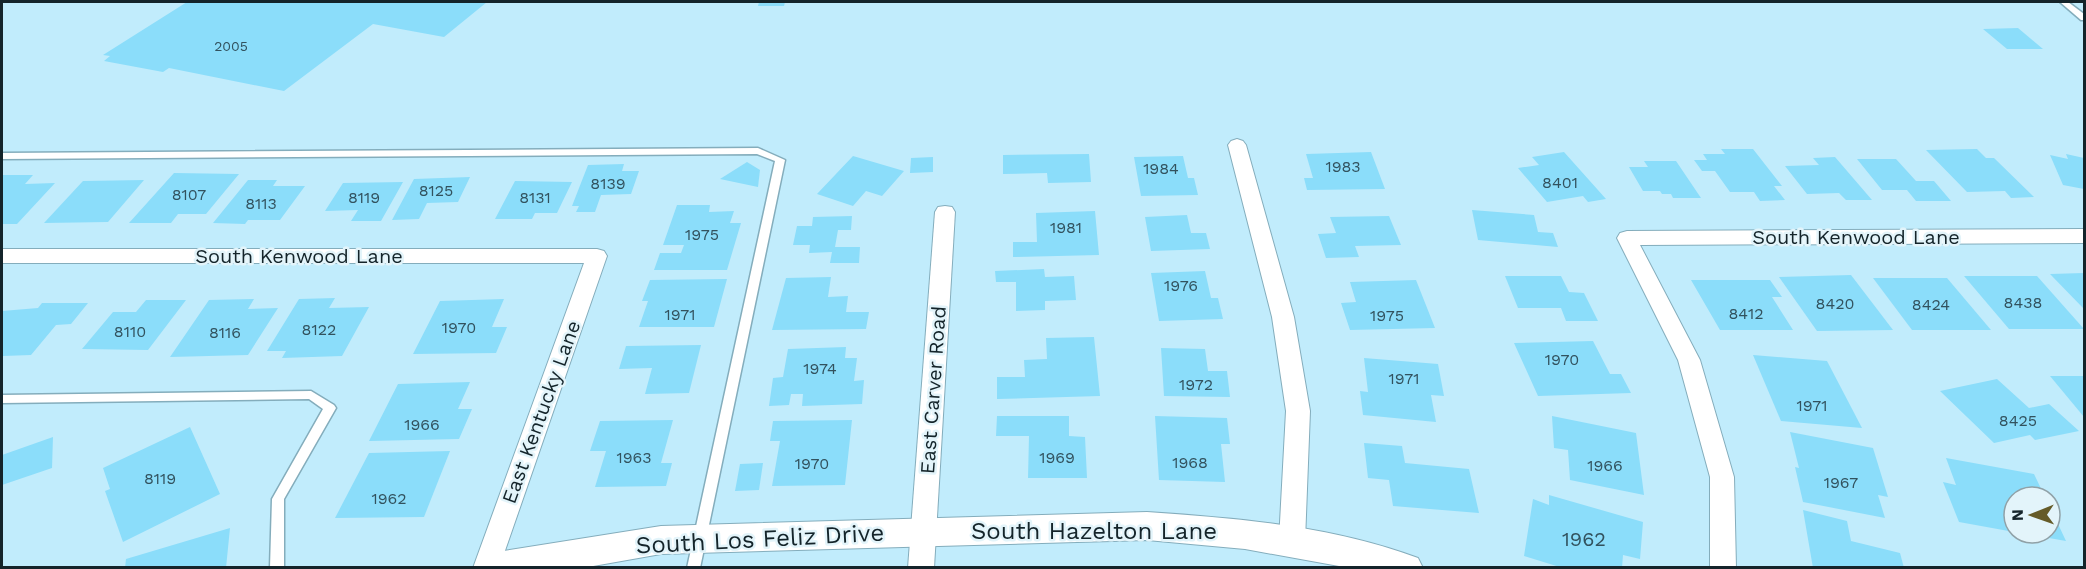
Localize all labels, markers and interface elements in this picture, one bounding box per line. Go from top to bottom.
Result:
house number: 2005 [214,38,248,54]
house number: 1983 [1326,157,1360,176]
house number: 1984 [1143,159,1179,178]
house number: 8401 [1542,173,1578,192]
house number: 8139 [590,174,626,193]
house number: 8125 [419,181,453,200]
house number: 8107 [172,185,206,204]
house number: 8119 [348,188,380,207]
house number: 8131 [519,188,551,207]
house number: 8113 [245,194,277,213]
house number: 1981 [1050,218,1082,237]
house number: 1975 [685,225,719,244]
street label: South Kenwood Lane [1752,225,1960,249]
street label: South Kenwood Lane [195,244,403,268]
house number: 1976 [1164,276,1198,295]
house number: 8438 [2004,293,2042,312]
house number: 8420 [1816,294,1854,313]
house number: 8424 [1912,295,1950,314]
house number: 8412 [1729,304,1763,323]
house number: 1971 [664,305,696,324]
street label: East Carver Road [915,305,951,475]
house number: 1975 [1370,306,1404,325]
street label: East Kentucky Lane [497,317,585,507]
house number: 1970 [442,318,476,337]
house number: 8122 [302,320,336,339]
house number: 8110 [114,322,146,341]
house number: 8116 [209,323,241,342]
house number: 1970 [1545,350,1579,369]
house number: 1974 [803,359,837,378]
house number: 1971 [1388,369,1420,388]
house number: 1972 [1179,375,1213,394]
house number: 1971 [1796,396,1828,415]
house number: 8425 [1999,411,2037,430]
house number: 1966 [404,415,440,434]
house number: 1963 [616,448,652,467]
house number: 1969 [1039,448,1075,467]
house number: 1968 [1172,453,1208,472]
house number: 1970 [795,454,829,473]
house number: 1966 [1587,456,1623,475]
house number: 8119 [144,469,176,488]
house number: 1967 [1824,473,1858,492]
north arrow [2002,485,2062,545]
house number: 1962 [371,489,407,508]
text: N [2008,509,2027,521]
street label: South Hazelton Lane [971,517,1217,545]
street label: South Los Feliz Drive [635,519,885,559]
house number: 1962 [1562,527,1606,551]

